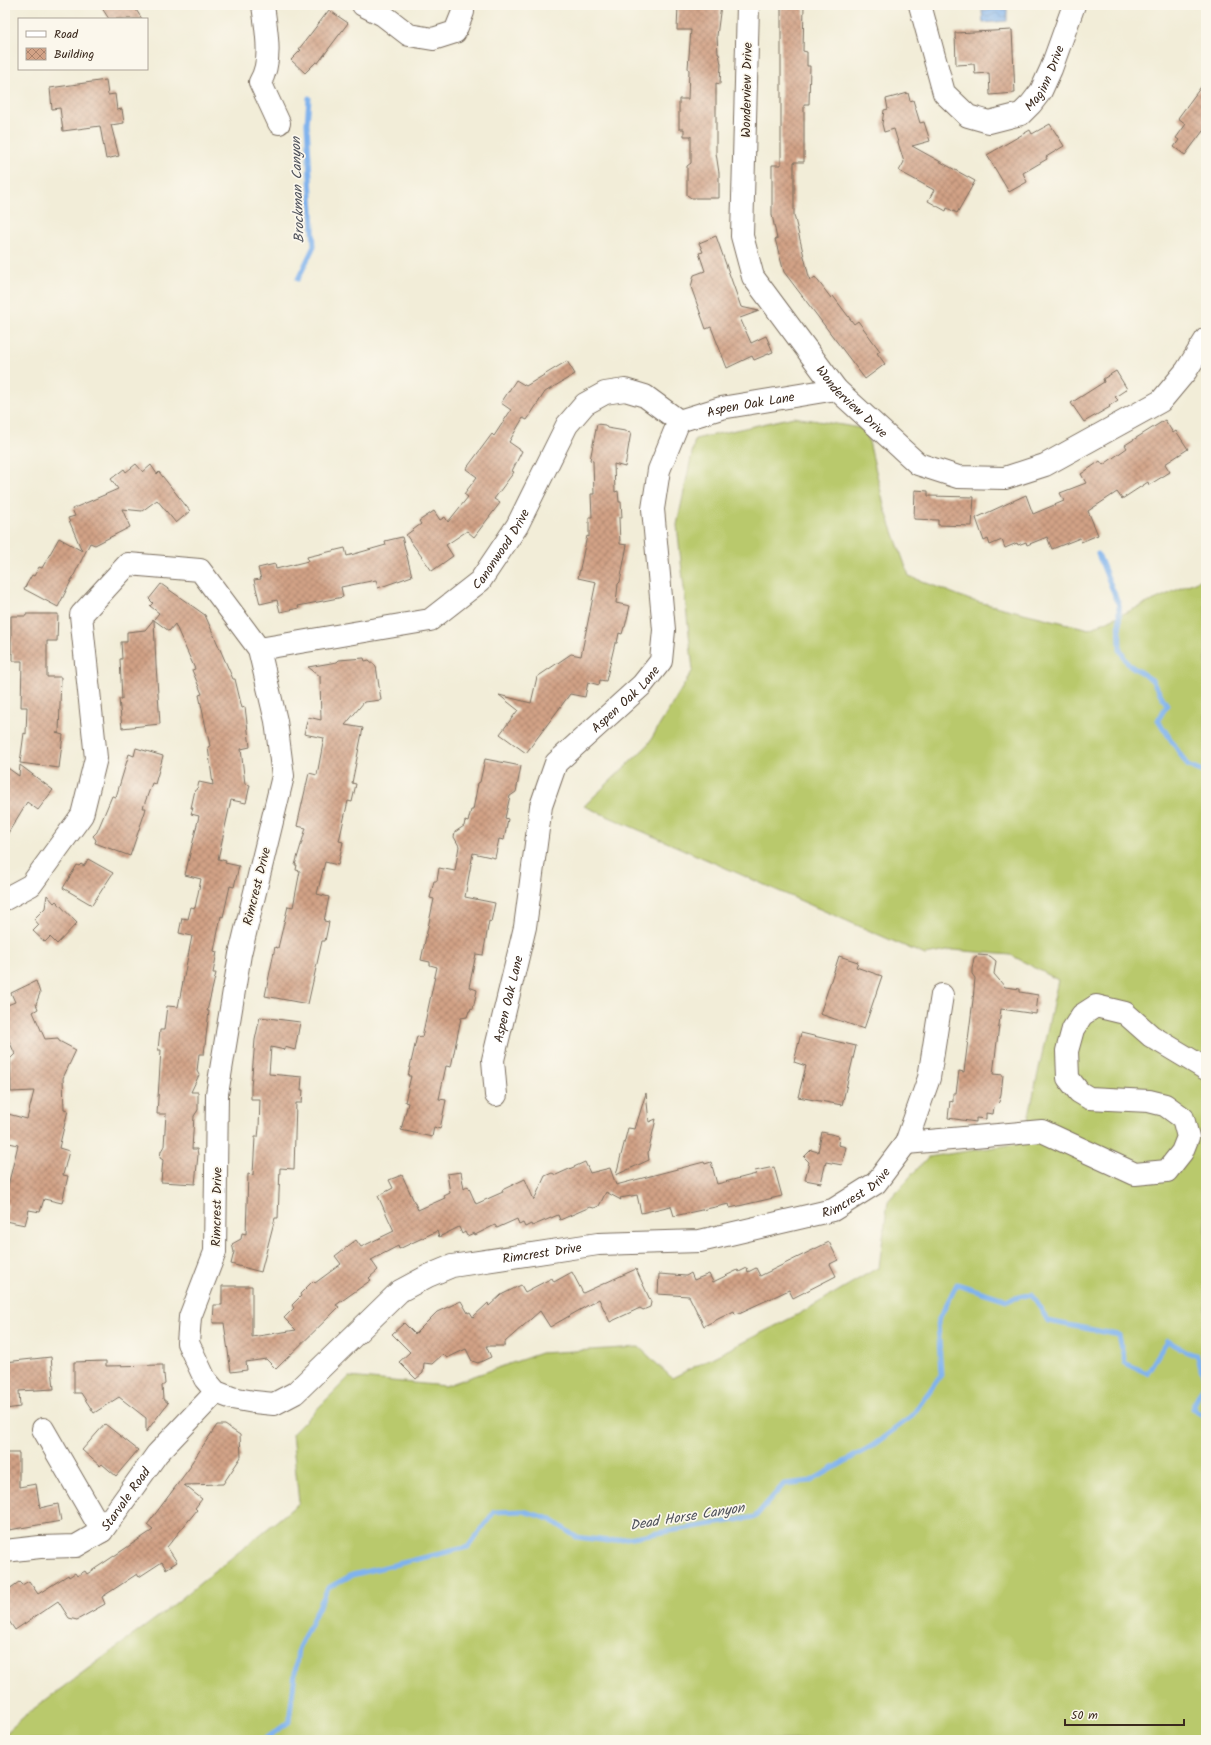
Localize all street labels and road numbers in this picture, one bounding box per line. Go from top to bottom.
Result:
street label: Wonderview Drive [736,42,759,138]
street label: Maginn Drive [1020,42,1071,117]
street label: Wonderview Drive [810,361,892,444]
street label: Aspen Oak Lane [704,387,796,424]
street label: Canonwood Drive [468,505,536,596]
street label: Aspen Oak Lane [587,661,666,738]
street label: Rimcrest Drive [238,845,277,928]
street label: Aspen Oak Lane [489,953,530,1045]
street label: Rimcrest Drive [820,1163,896,1224]
street label: Rimcrest Drive [206,1167,229,1247]
street label: Rimcrest Drive [501,1238,583,1270]
street label: Starvale Road [96,1463,157,1536]

